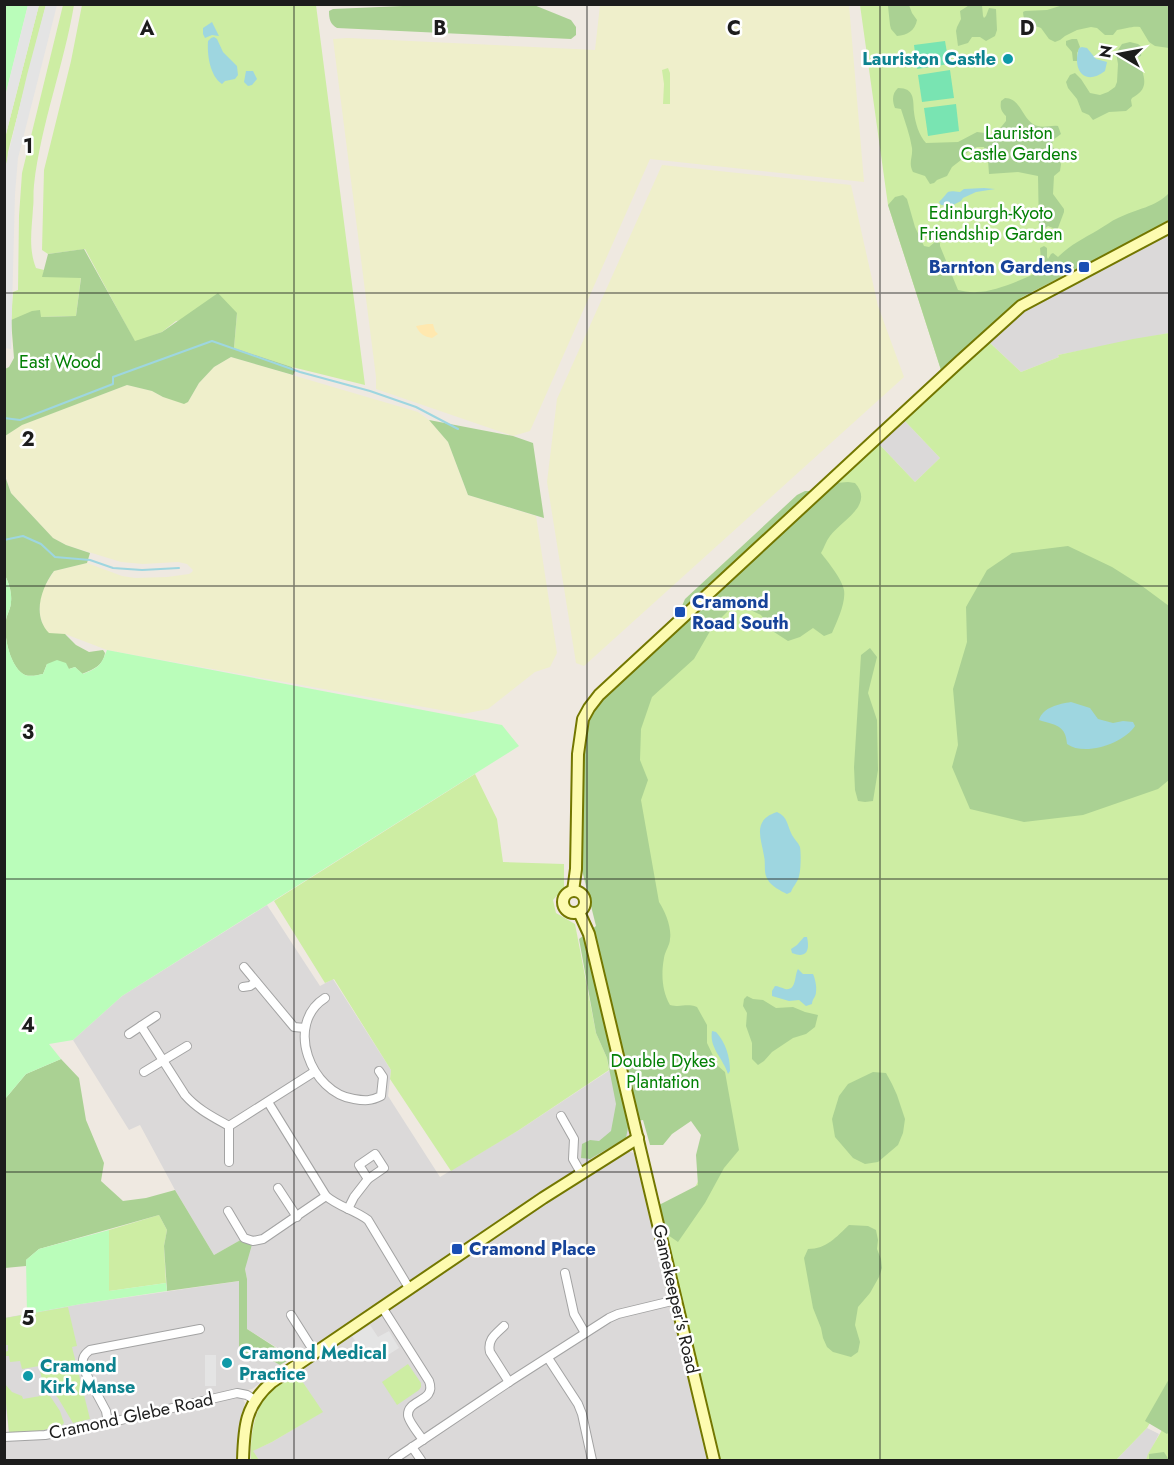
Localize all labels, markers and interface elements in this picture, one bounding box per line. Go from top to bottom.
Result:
text: A [139,14,155,43]
text: B [433,14,447,43]
text: C [727,14,741,43]
text: D [1020,14,1034,43]
north arrow [1090,24,1150,84]
text: N [1093,43,1118,60]
place label: Lauriston Castle [862,46,996,72]
marker: Lauriston Castle [1001,52,1015,66]
park label: Lauriston Castle Gardens [961,120,1077,167]
text: 1 [23,132,33,161]
park label: Edinburgh-Kyoto Friendship Garden [919,200,1063,247]
place label: Barnton Gardens [929,254,1072,280]
marker: Barnton Gardens [1077,260,1091,274]
park label: East Wood [19,349,101,375]
text: 2 [21,425,35,454]
place label: Cramond Road South [692,589,789,636]
marker: Cramond Road South [673,605,687,619]
text: 3 [22,718,34,747]
text: 4 [21,1011,35,1040]
park label: Double Dykes Plantation [610,1048,716,1095]
street label: Gamekeeper's Road [646,1222,706,1376]
place label: Cramond Place [469,1236,596,1262]
marker: Cramond Place [450,1242,464,1256]
text: 5 [22,1304,35,1333]
place label: Cramond Medical Practice [239,1340,387,1387]
place label: Cramond Kirk Manse [40,1353,135,1400]
marker: Cramond Medical Practice [220,1356,234,1370]
marker: Cramond Kirk Manse [21,1369,35,1383]
street label: Cramond Glebe Road [46,1386,216,1446]

